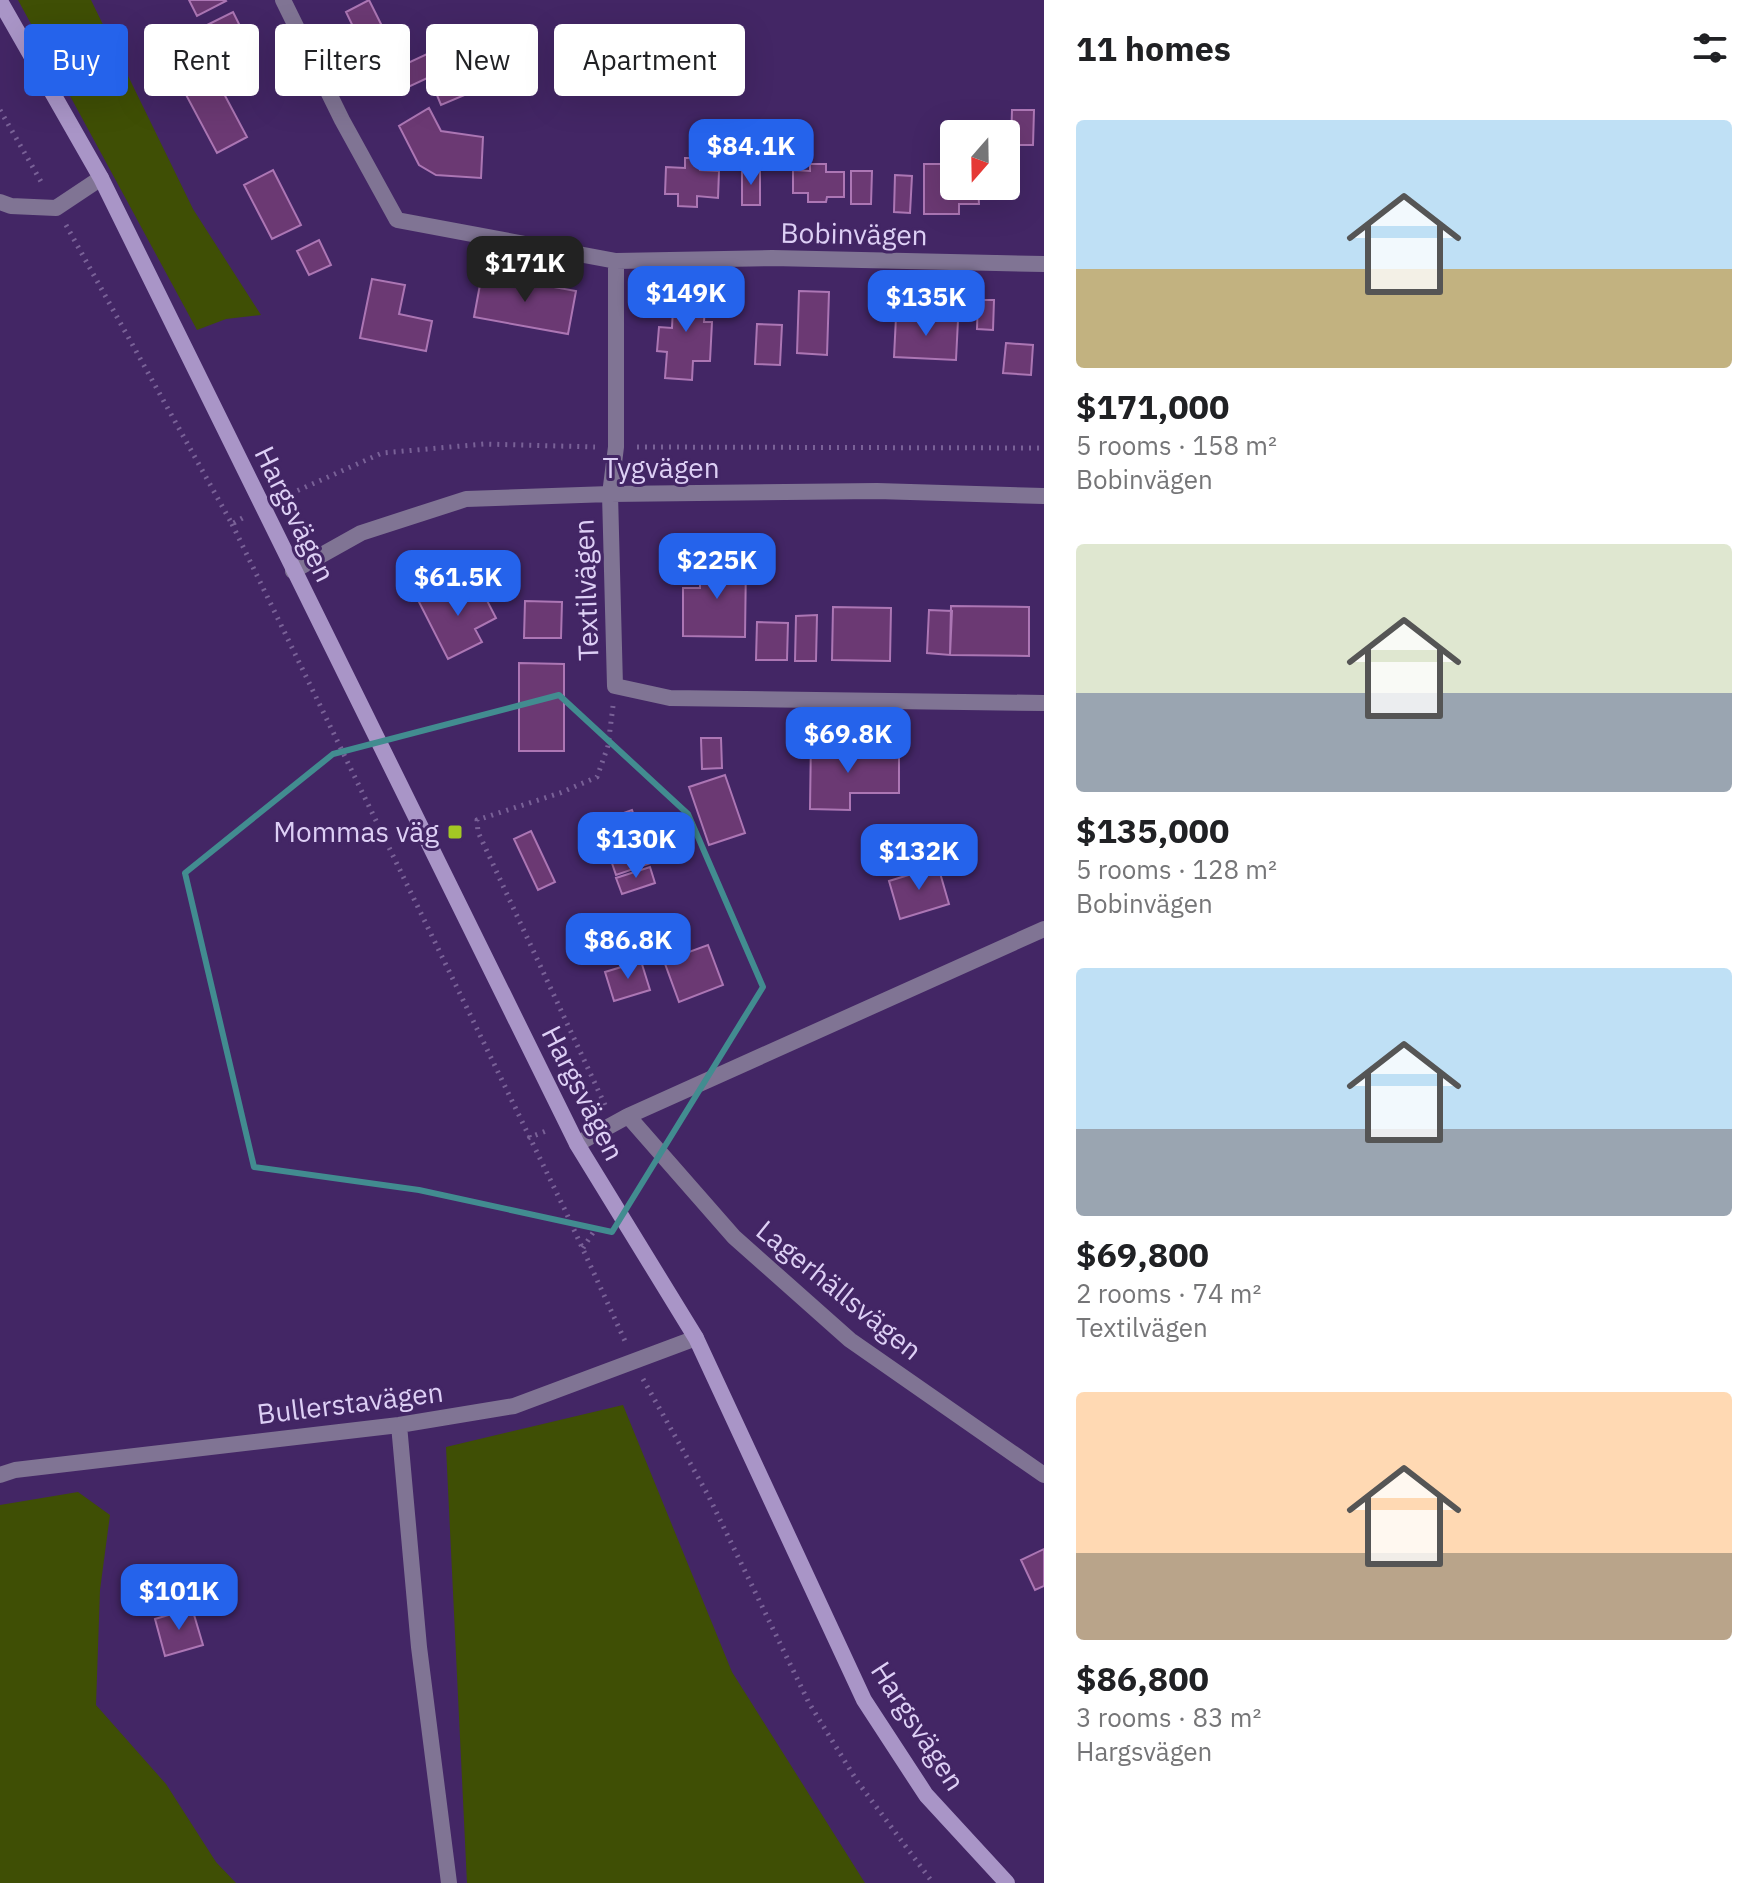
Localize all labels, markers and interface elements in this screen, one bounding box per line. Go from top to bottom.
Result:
chip: Buy [24,24,128,96]
chip: Rent [144,24,259,96]
chip: Filters [275,24,410,96]
chip: New [426,24,538,96]
chip: Apartment [554,24,745,96]
text: 11 homes [1076,26,1231,70]
icon: filters [1688,26,1732,70]
pin: $84.1K [686,119,816,187]
north arrow [940,120,1020,200]
map controls [940,120,1020,200]
text: $84.1K [707,128,795,162]
icon: home [1332,172,1476,316]
street label: Bobinvägen [780,214,928,253]
pin: $171K [469,236,581,304]
text: $171K [485,245,565,279]
pin: $149K [630,266,742,334]
pin: $135K [870,270,982,338]
text: $149K [646,275,726,309]
text: $135K [886,279,966,313]
text: $171,000 [1076,384,1229,428]
text: 5 rooms · 158 m² [1076,428,1277,462]
street label: Hargsvägen [247,440,344,588]
street label: Tygvägen [602,449,720,486]
text: Bobinvägen [1076,462,1213,496]
street label: Textilvägen [565,518,606,662]
pin: $225K [661,533,773,601]
text: $225K [677,542,757,576]
pin: $61.5K [393,550,523,618]
text: $61.5K [414,559,502,593]
icon: home [1332,596,1476,740]
pin: $69.8K [783,707,913,775]
text: $69.8K [804,716,892,750]
text: $135,000 [1076,808,1229,852]
pin: $130K [580,812,692,880]
place label: Mommas väg [273,813,439,850]
text: $130K [596,821,676,855]
marker: Mommas väg [446,823,464,841]
pin: $132K [863,824,975,892]
text: $132K [879,833,959,867]
text: 5 rooms · 128 m² [1076,852,1277,886]
text: Bobinvägen [1076,886,1213,920]
pin: $86.8K [563,913,693,981]
text: $86.8K [584,922,672,956]
street label: Hargsvägen [534,1019,633,1167]
icon: home [1332,1020,1476,1164]
street label: Lagerhällsvägen [749,1211,930,1368]
text: $69,800 [1076,1232,1209,1276]
text: 2 rooms · 74 m² [1076,1276,1261,1310]
text: Textilvägen [1076,1310,1208,1344]
street label: Bullerstavägen [255,1373,445,1432]
icon: home [1332,1444,1476,1588]
pin: $101K [123,1564,235,1632]
text: $101K [139,1573,219,1607]
street label: Hargsvägen [863,1654,974,1797]
text: $86,800 [1076,1656,1209,1700]
text: 3 rooms · 83 m² [1076,1700,1261,1734]
text: Hargsvägen [1076,1734,1212,1768]

